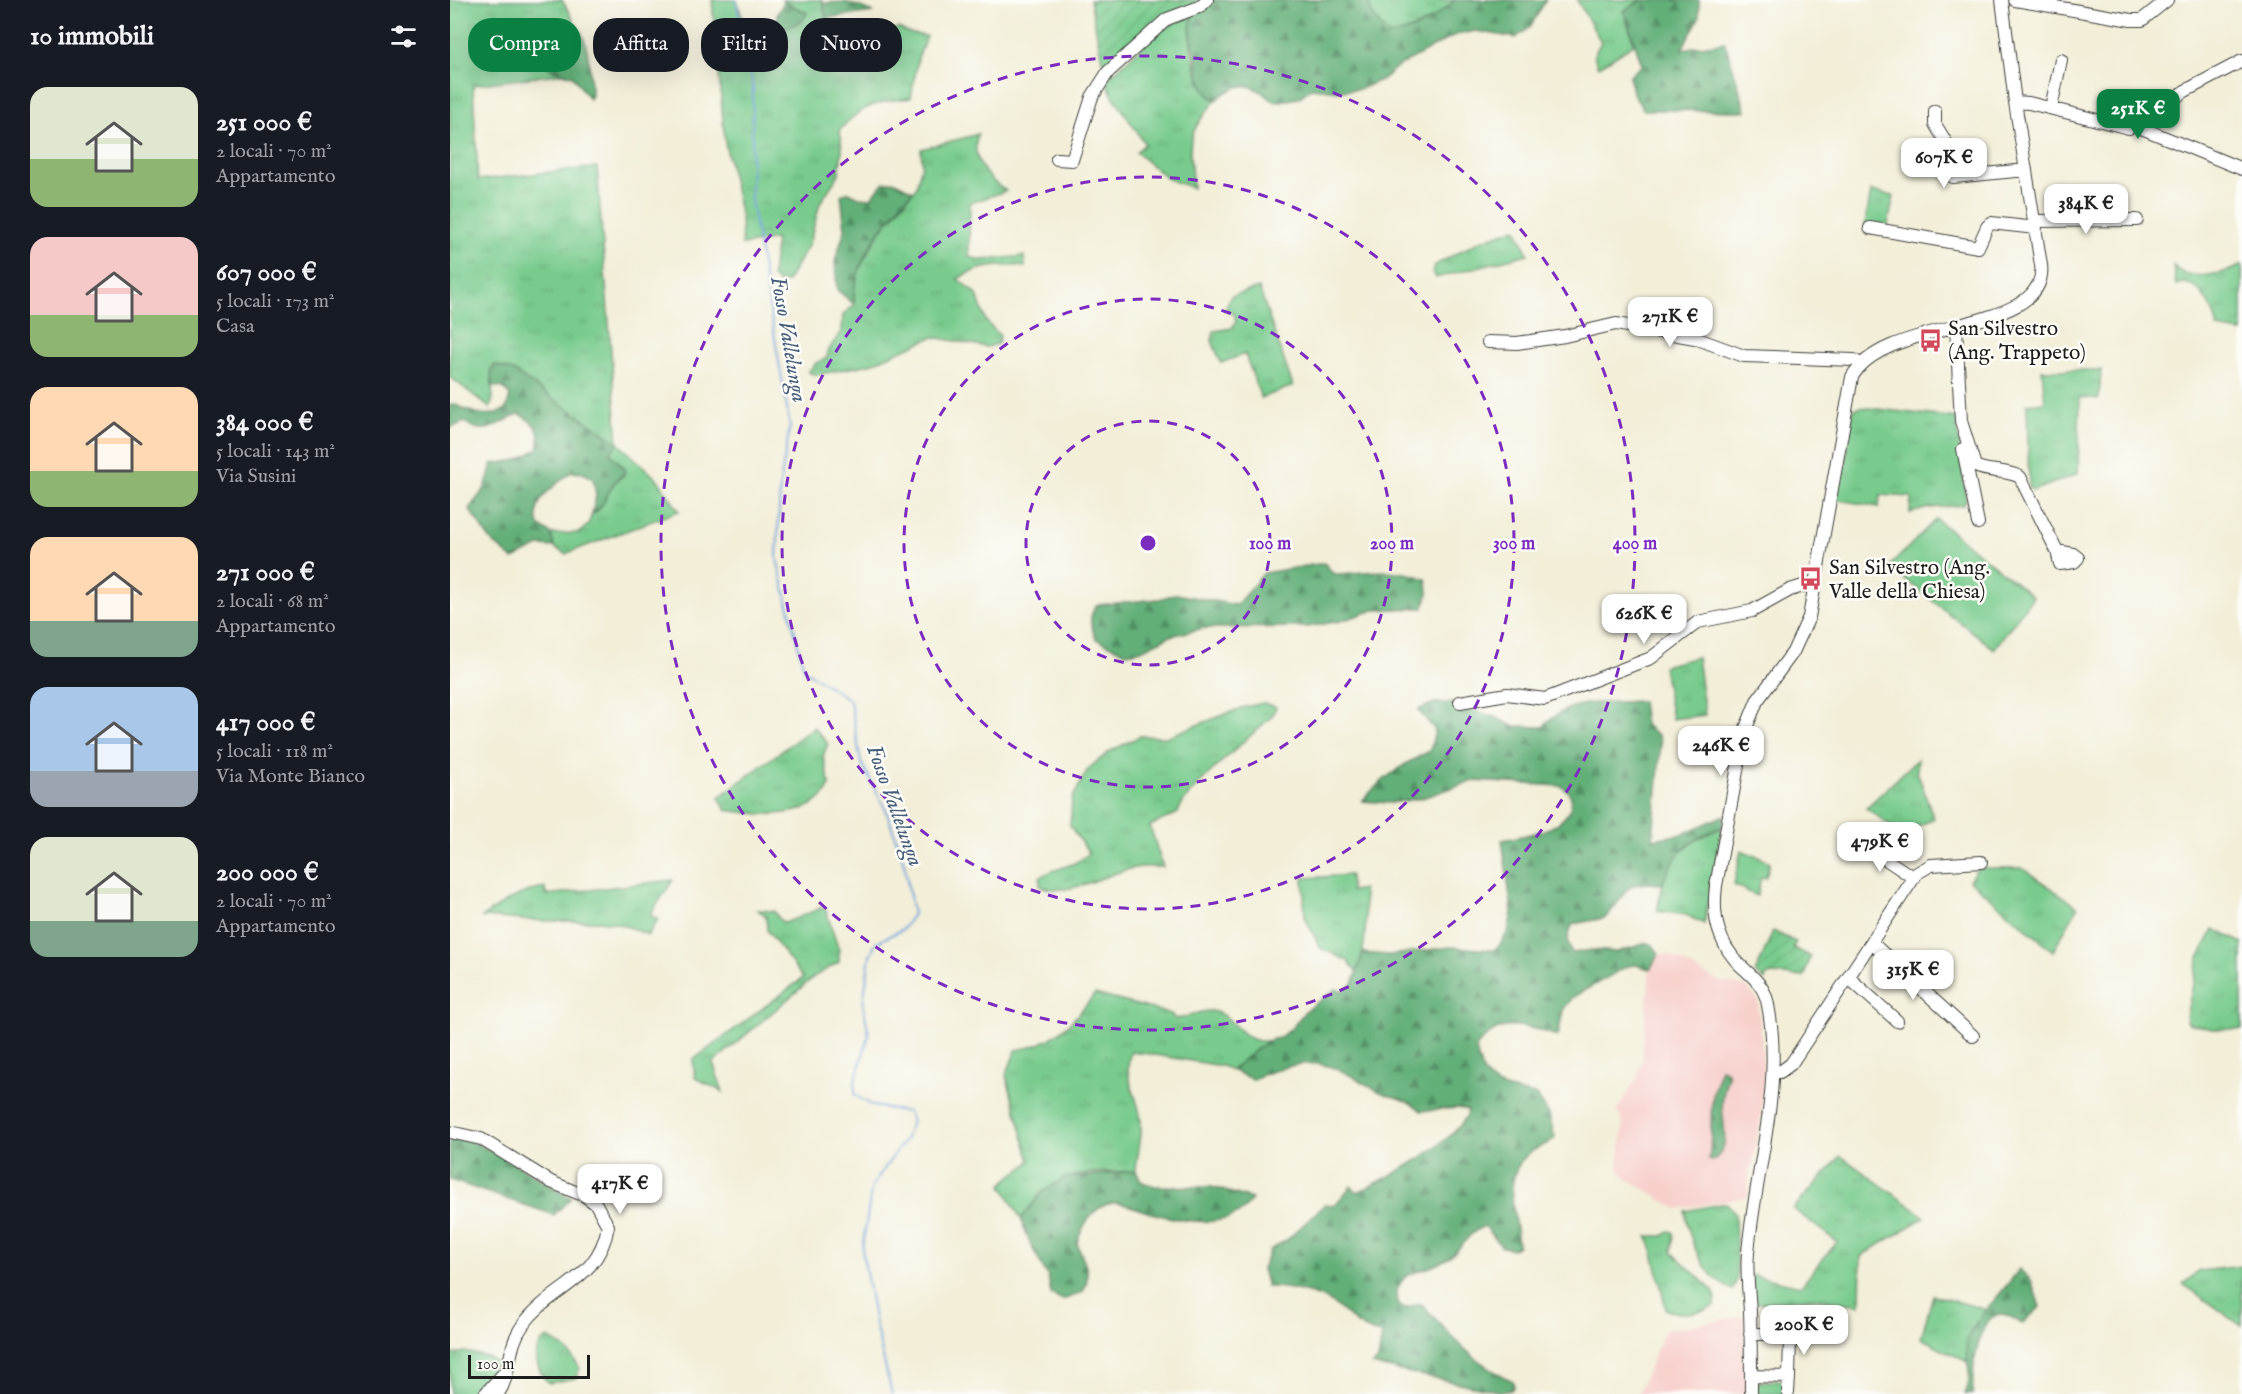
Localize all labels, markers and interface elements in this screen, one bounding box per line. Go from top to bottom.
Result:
chip: Compra [468,18,581,72]
chip: Affitta [593,18,689,72]
chip: Filtri [701,18,788,72]
chip: Nuovo [800,18,902,72]
text: 10 immobili [30,20,154,53]
icon: filters [387,20,420,53]
pin: 251K € [2089,89,2187,140]
text: 251K € [2111,96,2165,121]
text: 251 000 € [216,106,312,139]
icon: home [78,111,150,183]
pin: 607K € [1895,138,1993,189]
text: 2 locali · 70 m² [216,139,332,164]
text: 607K € [1915,145,1973,170]
text: Appartamento [216,164,335,189]
pin: 384K € [2037,184,2135,235]
text: 384K € [2058,191,2114,216]
text: 607 000 € [216,256,317,289]
icon: home [78,261,150,333]
water label: Fosso Vallelunga [763,274,813,405]
text: 5 locali · 173 m² [216,289,335,314]
pin: 271K € [1621,297,1719,348]
text: 271K € [1642,304,1698,329]
text: Casa [216,314,255,339]
place label: San Silvestro (Ang. Trappeto) [1948,316,2086,367]
bus stop icon: San Silvestro (Ang. Trappeto) [1917,327,1943,353]
text: 384 000 € [216,406,314,439]
icon: home [78,411,150,483]
text: 5 locali · 143 m² [216,439,335,464]
text: Via Susini [216,464,296,489]
centre of rings [1138,533,1158,553]
text: 100 m [1249,533,1291,556]
text: 200 m [1370,533,1414,556]
text: 300 m [1493,533,1535,556]
text: 400 m [1613,533,1657,556]
place label: San Silvestro (Ang. Valle della Chiesa) [1828,555,1990,606]
text: 271 000 € [216,556,315,589]
icon: home [78,561,150,633]
bus stop icon: San Silvestro (Ang. Valle della Chiesa) [1798,566,1824,592]
text: 2 locali · 68 m² [216,589,329,614]
pin: 626K € [1595,594,1693,645]
text: 626K € [1616,601,1672,626]
text: Appartamento [216,614,335,639]
text: 417 000 € [216,706,316,739]
icon: home [78,711,150,783]
pin: 246K € [1672,726,1770,777]
text: 246K € [1692,733,1750,758]
text: 5 locali · 118 m² [216,739,333,764]
water label: Fosso Vallelunga [859,741,929,871]
text: Via Monte Bianco [216,764,365,789]
pin: 479K € [1831,822,1929,873]
text: 479K € [1851,829,1909,854]
text: 200 000 € [216,856,319,889]
icon: home [78,861,150,933]
text: 2 locali · 70 m² [216,889,332,914]
text: Appartamento [216,914,335,939]
pin: 315K € [1864,950,1962,1001]
text: 315K € [1887,957,1939,982]
pin: 417K € [571,1164,669,1215]
text: 417K € [591,1171,649,1196]
pin: 200K € [1755,1305,1853,1356]
text: 200K € [1774,1312,1834,1337]
scale bar [468,1352,590,1380]
text: 100 m [477,1355,514,1375]

